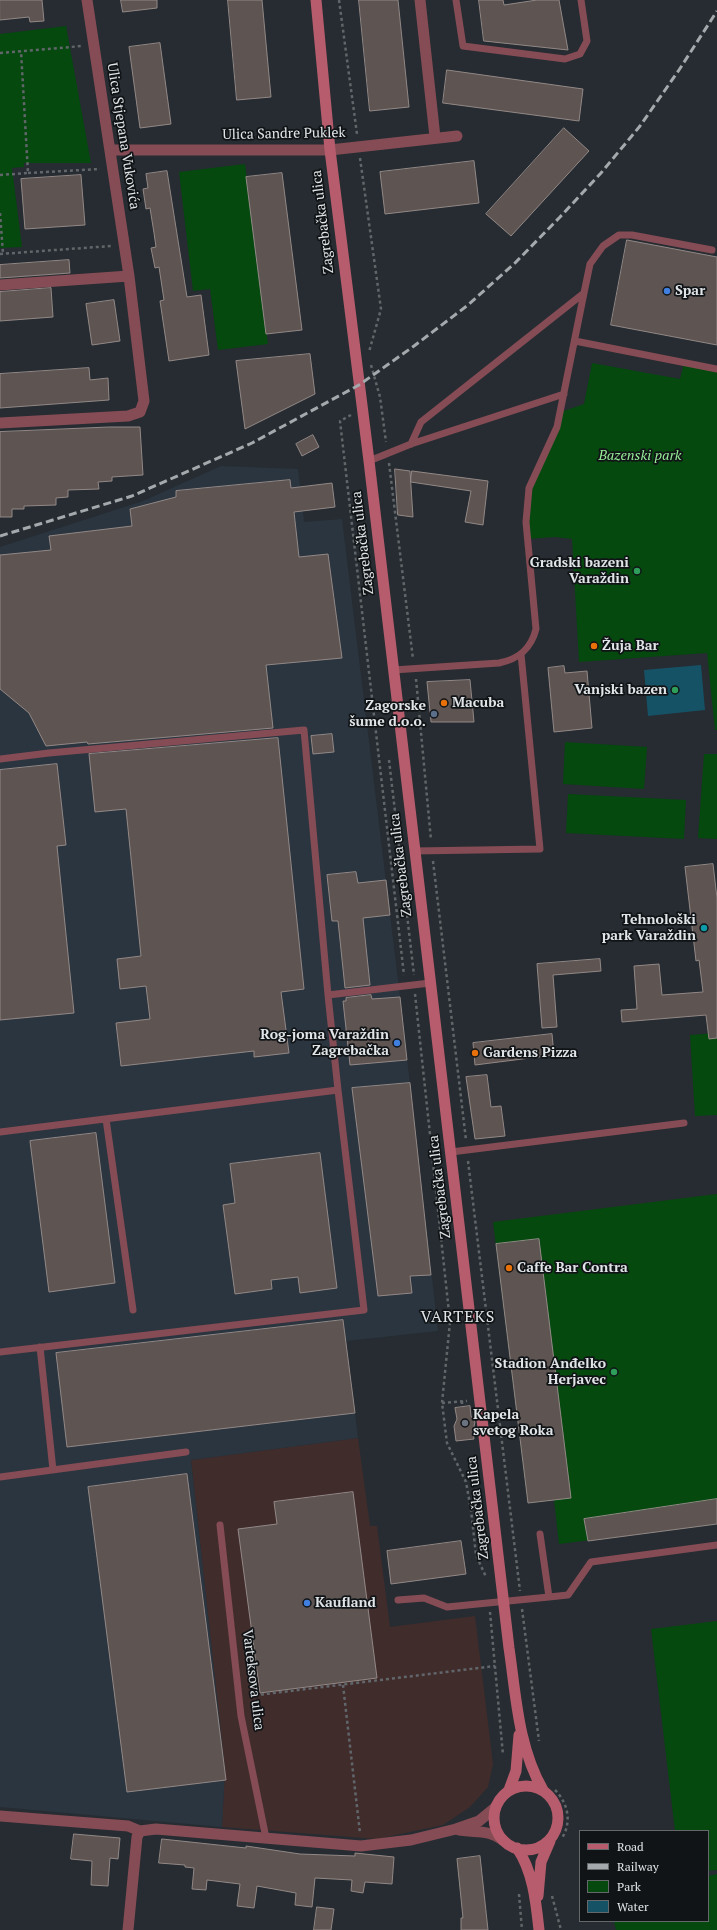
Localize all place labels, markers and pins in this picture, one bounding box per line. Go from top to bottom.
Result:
place label: Spar [675,283,705,299]
marker: Spar [662,286,672,296]
place label: Gradski bazeni Varaždin [530,555,629,588]
marker: Gradski bazeni Varaždin [632,566,642,576]
place label: Žuja Bar [602,638,659,654]
marker: Žuja Bar [589,641,599,651]
place label: Vanjski bazen [574,682,667,698]
marker: Vanjski bazen [670,685,680,695]
place label: Macuba [452,695,504,711]
place label: Zagorske šume d.o.o. [349,698,426,730]
marker: Macuba [439,698,449,708]
marker: Zagorske šume d.o.o. [429,709,439,719]
place label: Tehnološki park Varaždin [602,912,696,944]
marker: Tehnološki park Varaždin [699,923,709,933]
place label: Rog-joma Varaždin Zagrebačka [260,1027,389,1060]
marker: Rog-joma Varaždin Zagrebačka [392,1038,402,1048]
place label: Gardens Pizza [483,1045,577,1061]
marker: Gardens Pizza [470,1048,480,1058]
place label: Caffe Bar Contra [517,1260,628,1276]
marker: Caffe Bar Contra [504,1263,514,1273]
place label: Stadion Anđelko Herjavec [495,1356,606,1388]
marker: Stadion Anđelko Herjavec [609,1367,619,1377]
place label: Kapela svetog Roka [473,1407,553,1440]
marker: Kapela svetog Roka [460,1418,470,1428]
place label: Kaufland [315,1595,376,1611]
marker: Kaufland [302,1598,312,1608]

